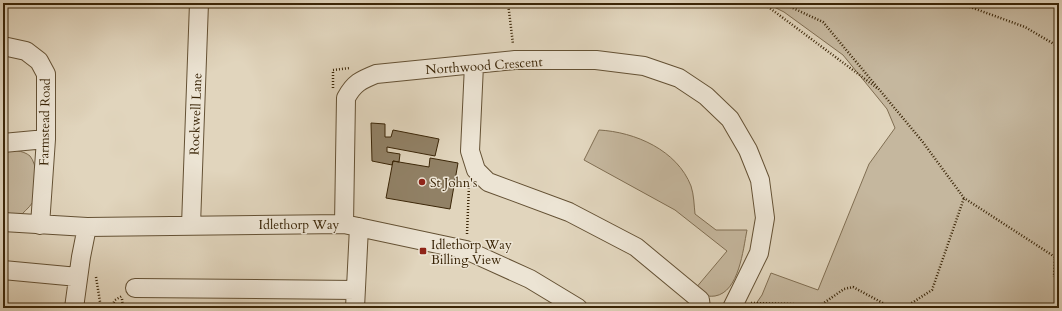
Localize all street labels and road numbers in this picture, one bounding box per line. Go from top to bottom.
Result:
street label: Northwood Crescent [425,53,543,79]
street label: Rockwell Lane [186,73,206,155]
street label: Farmstead Road [35,78,55,166]
street label: Idlethorp Way [259,216,340,234]

